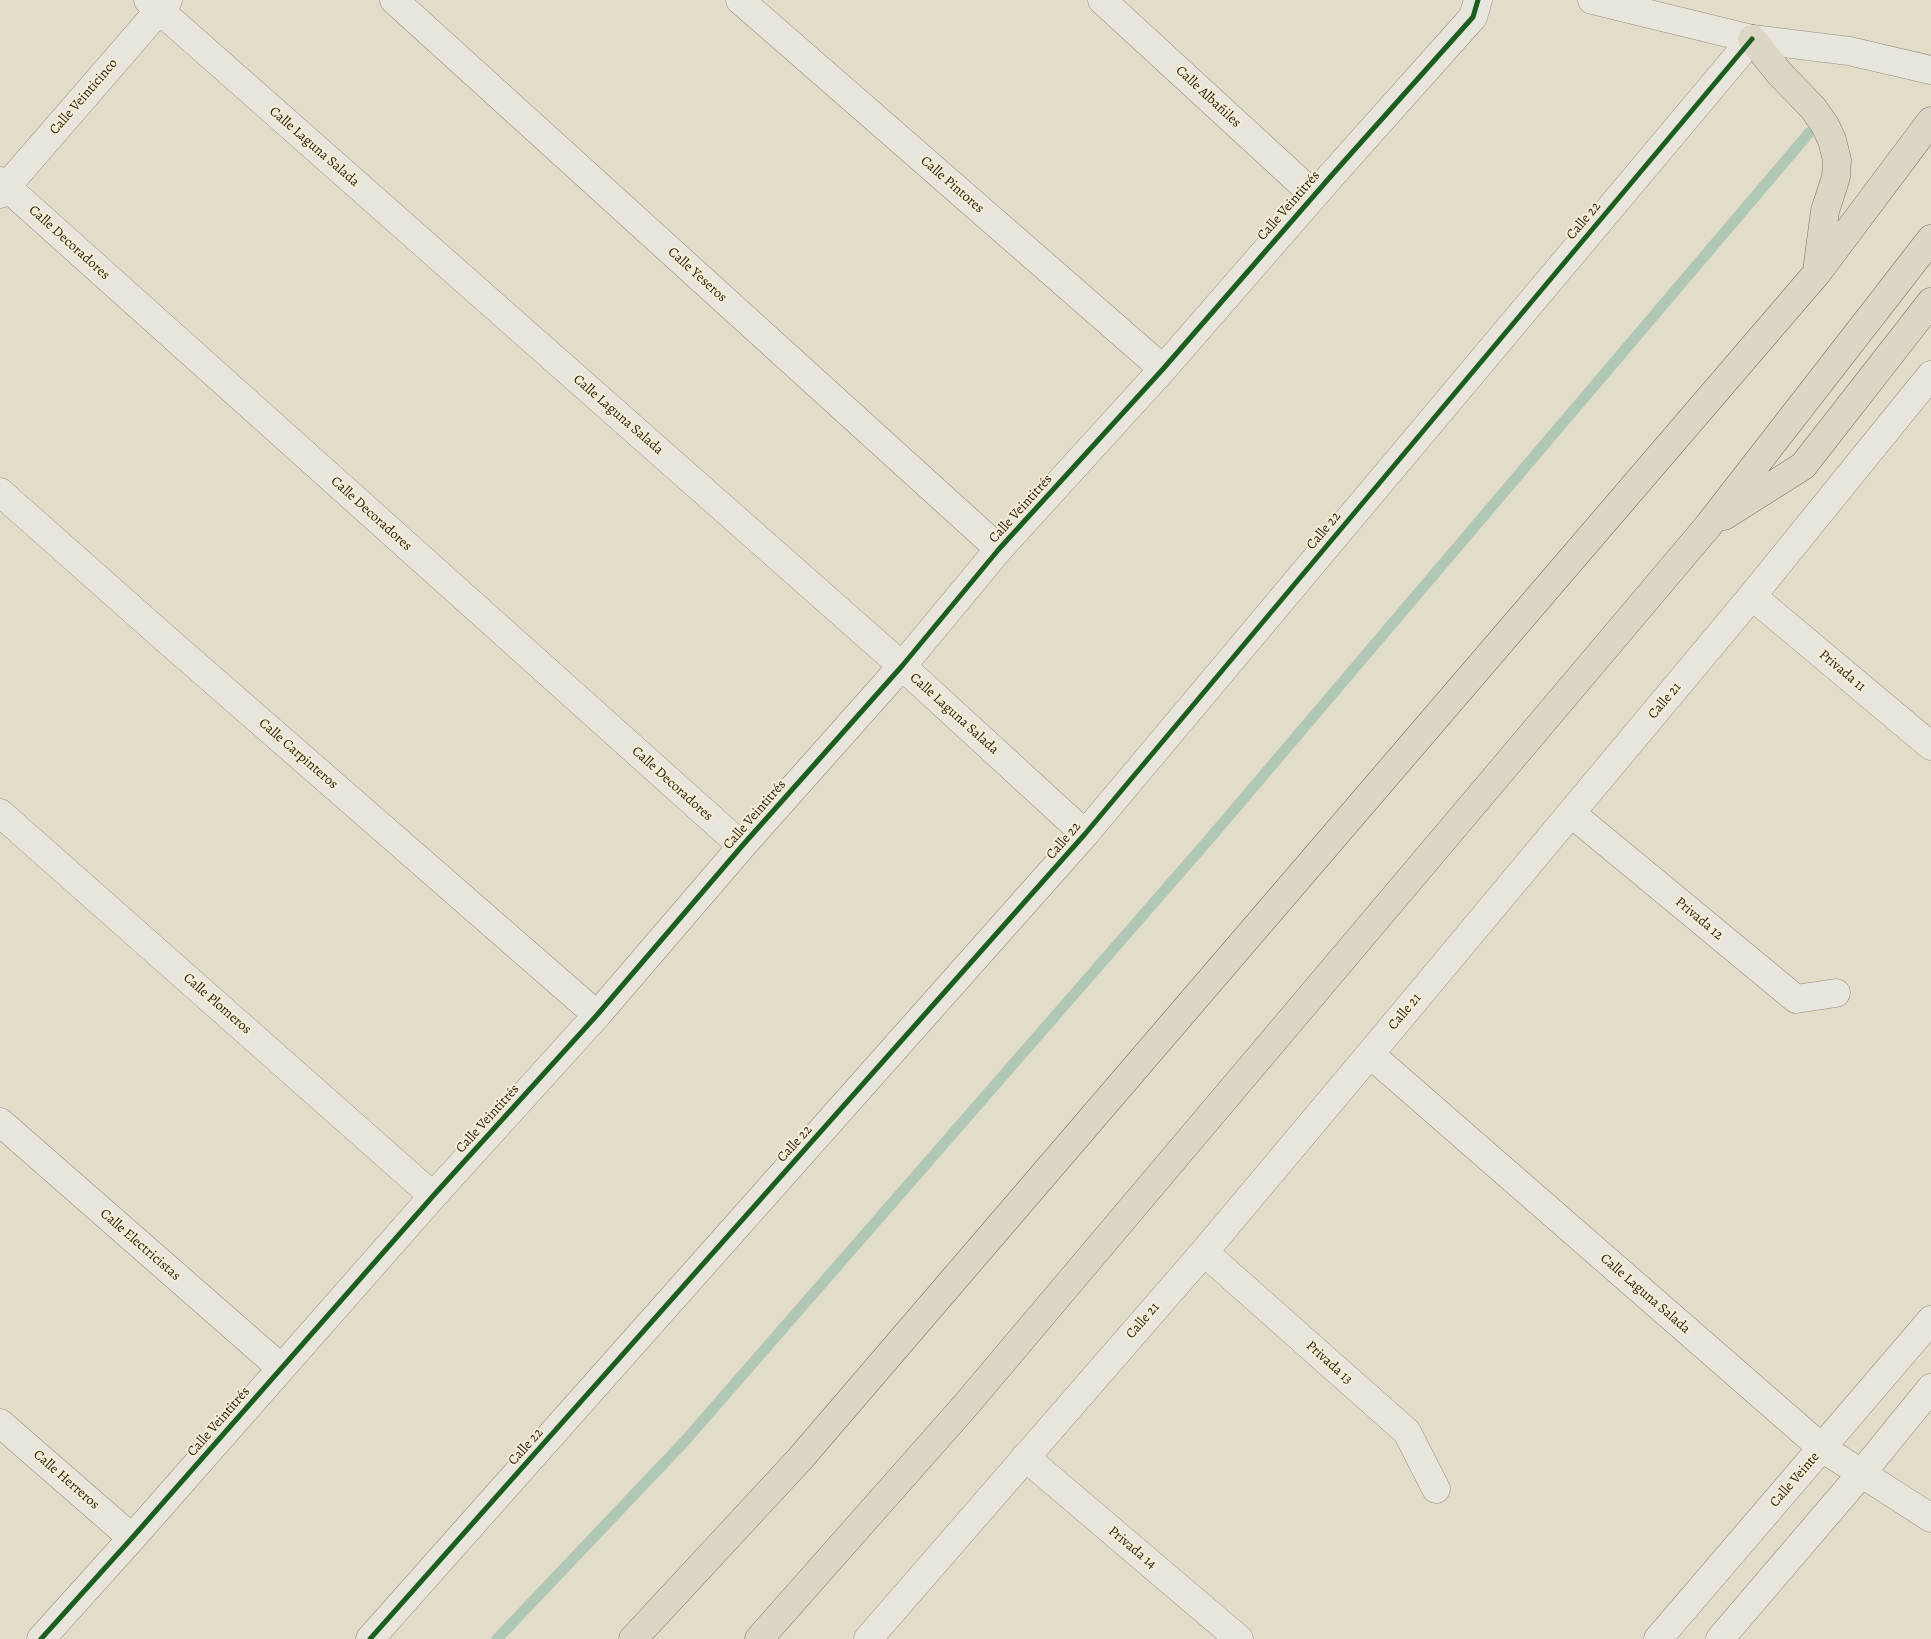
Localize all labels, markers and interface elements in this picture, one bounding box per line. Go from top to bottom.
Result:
street label: Calle Veinticinco [46,56,122,138]
street label: Calle Albañiles [1172,62,1244,132]
street label: Calle Laguna Salada [265,103,363,191]
street label: Calle Pintores [917,153,987,217]
street label: Calle Veintitrés [1254,168,1324,244]
street label: Calle 22 [1563,199,1605,243]
street label: Calle Decoradores [25,202,113,284]
street label: Calle Yeseros [664,244,730,306]
street label: Calle Laguna Salada [569,371,667,459]
street label: Calle Veintitrés [986,471,1056,547]
street label: Calle Decoradores [327,473,415,555]
street label: Calle 22 [1303,509,1345,553]
street label: Privada 11 [1815,647,1869,695]
street label: Calle Laguna Salada [906,670,1002,758]
street label: Calle 21 [1645,679,1685,723]
street label: Calle Carpinteros [255,715,341,793]
street label: Calle Decoradores [628,743,716,825]
street label: Calle Veintitrés [720,777,790,853]
street label: Calle 22 [1043,819,1085,863]
street label: Privada 12 [1672,894,1726,944]
street label: Calle Plomeros [179,970,255,1038]
street label: Calle 21 [1385,990,1425,1034]
street label: Calle Veintitrés [453,1081,523,1157]
street label: Calle 22 [774,1122,816,1166]
street label: Calle Electricistas [96,1205,184,1285]
street label: Calle Laguna Salada [1596,1250,1694,1338]
street label: Calle 21 [1123,1299,1163,1343]
street label: Privada 13 [1302,1338,1356,1388]
street label: Calle Veintitrés [184,1384,254,1460]
street label: Calle 22 [505,1425,547,1469]
street label: Calle Herreros [29,1447,103,1513]
street label: Calle Veinte [1767,1449,1823,1511]
street label: Privada 14 [1105,1523,1159,1573]

